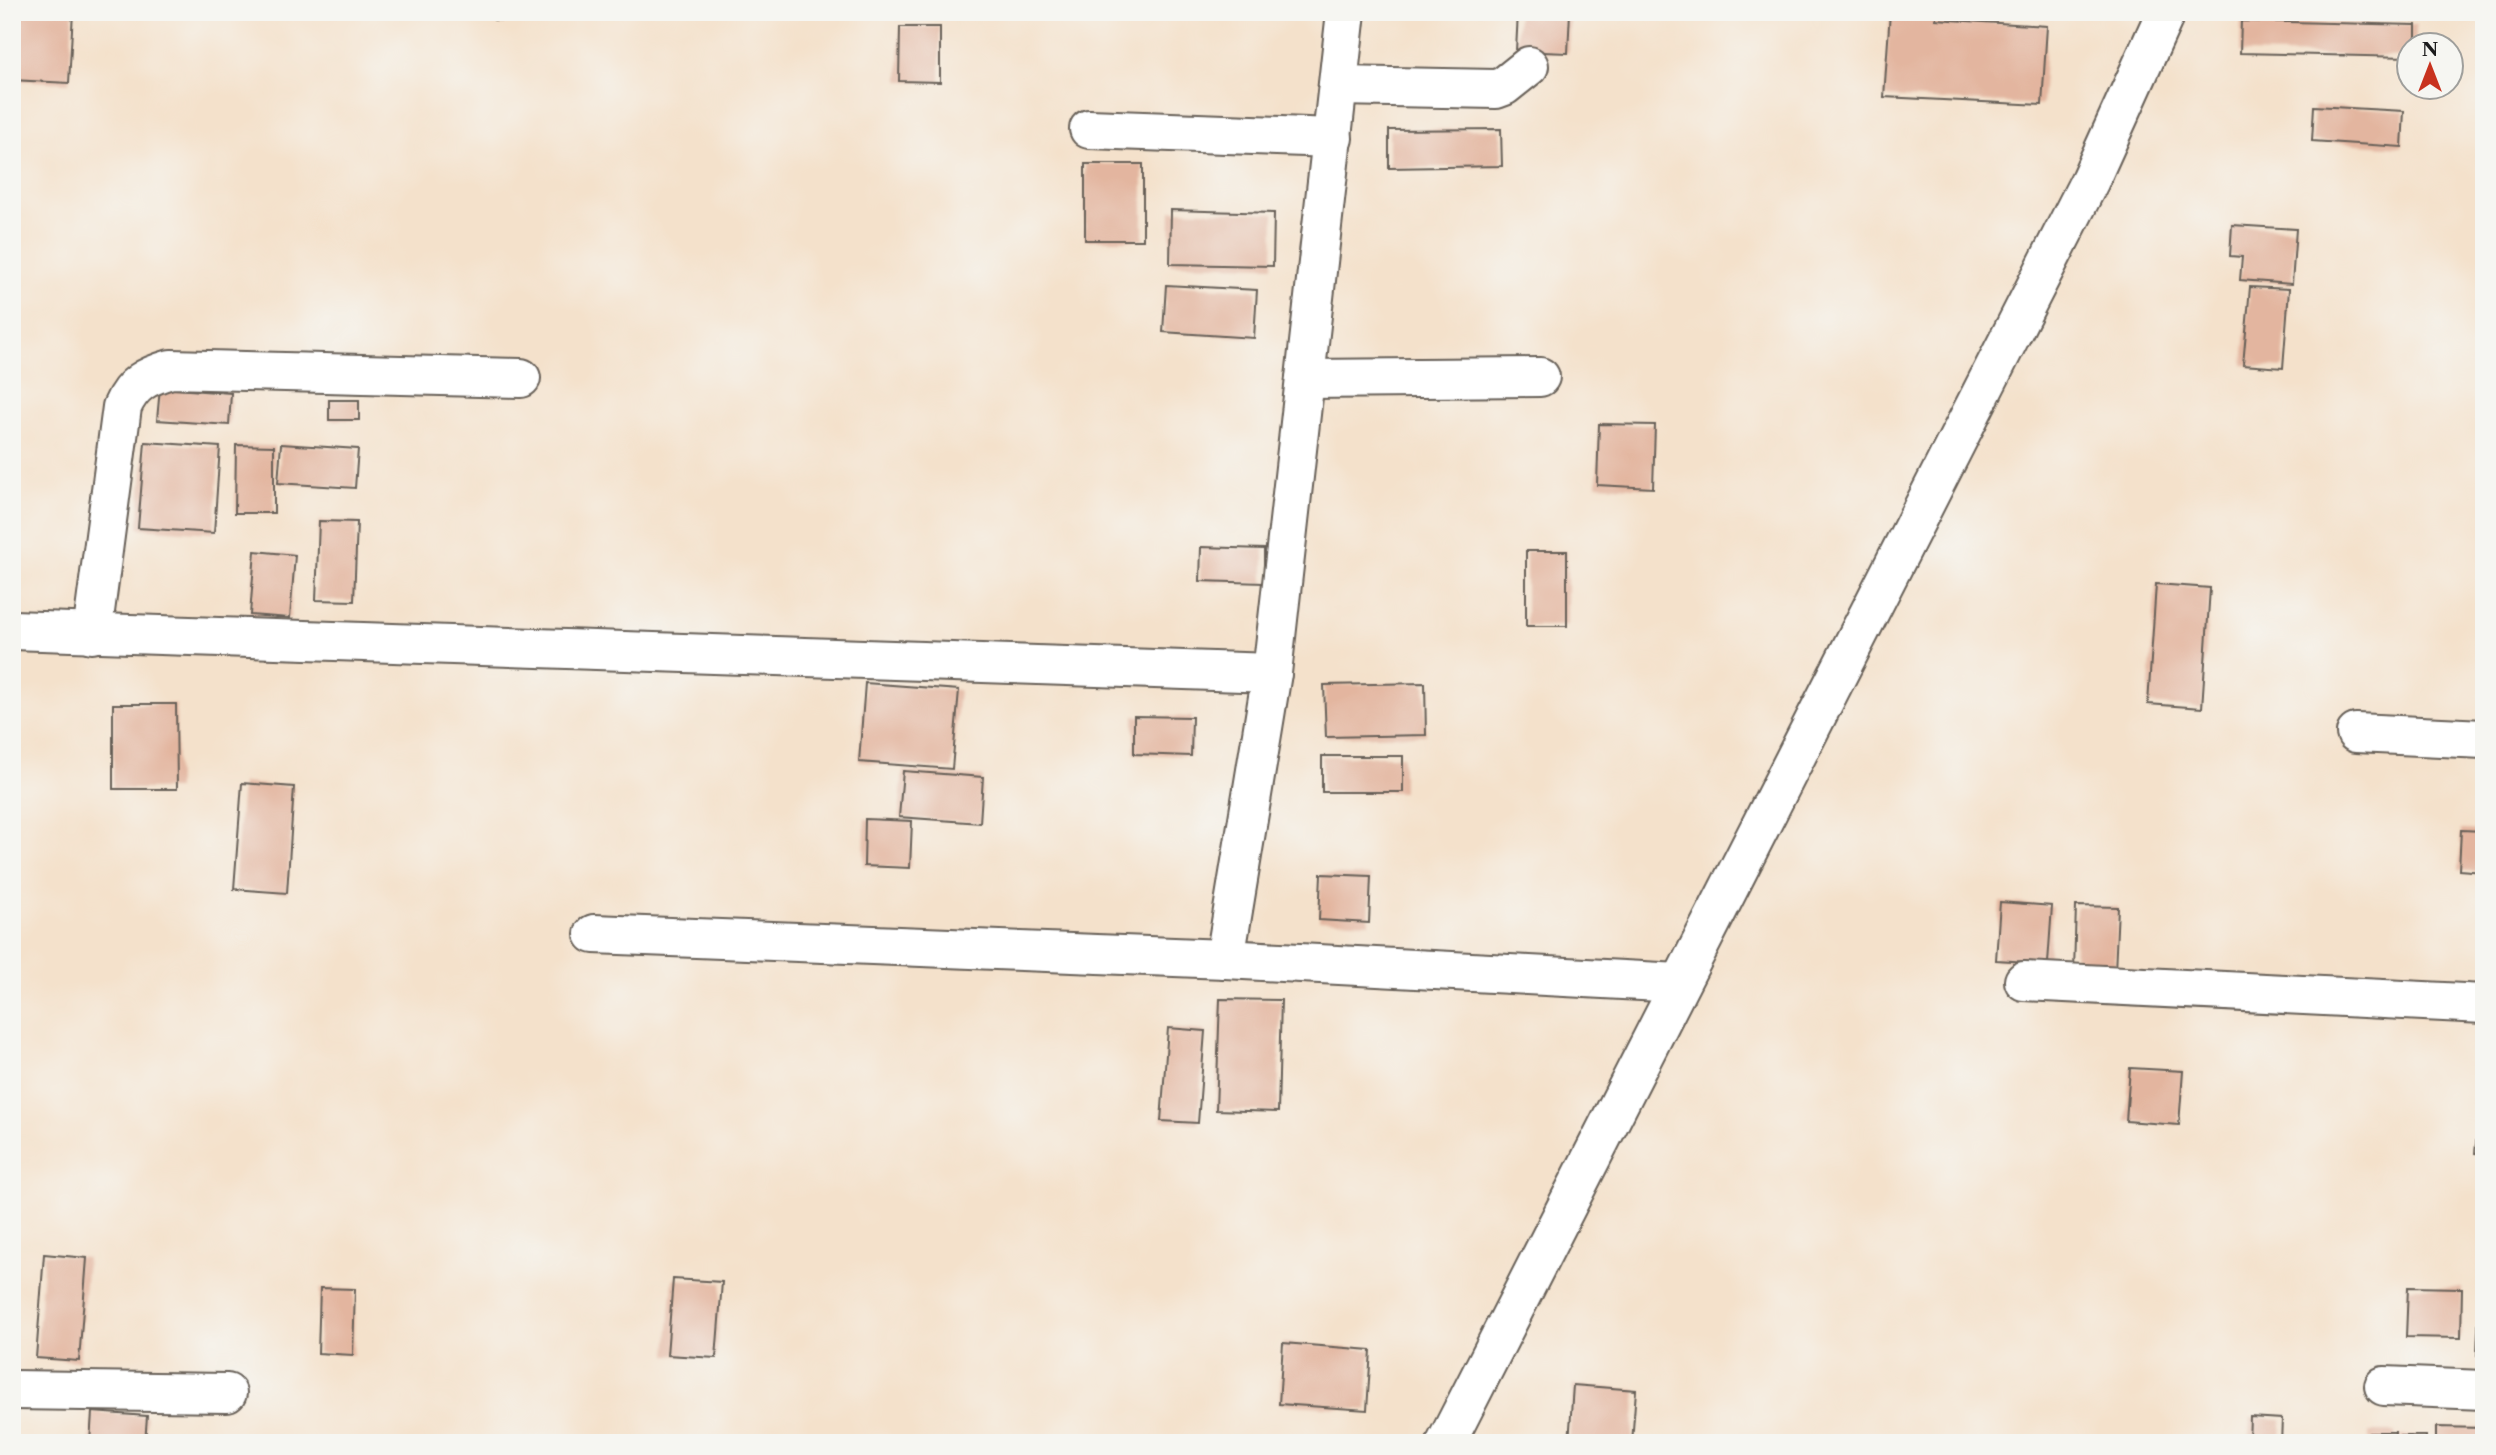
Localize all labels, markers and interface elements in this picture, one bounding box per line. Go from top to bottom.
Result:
north arrow [2394,32,2464,102]
text: N [2422,38,2438,61]

